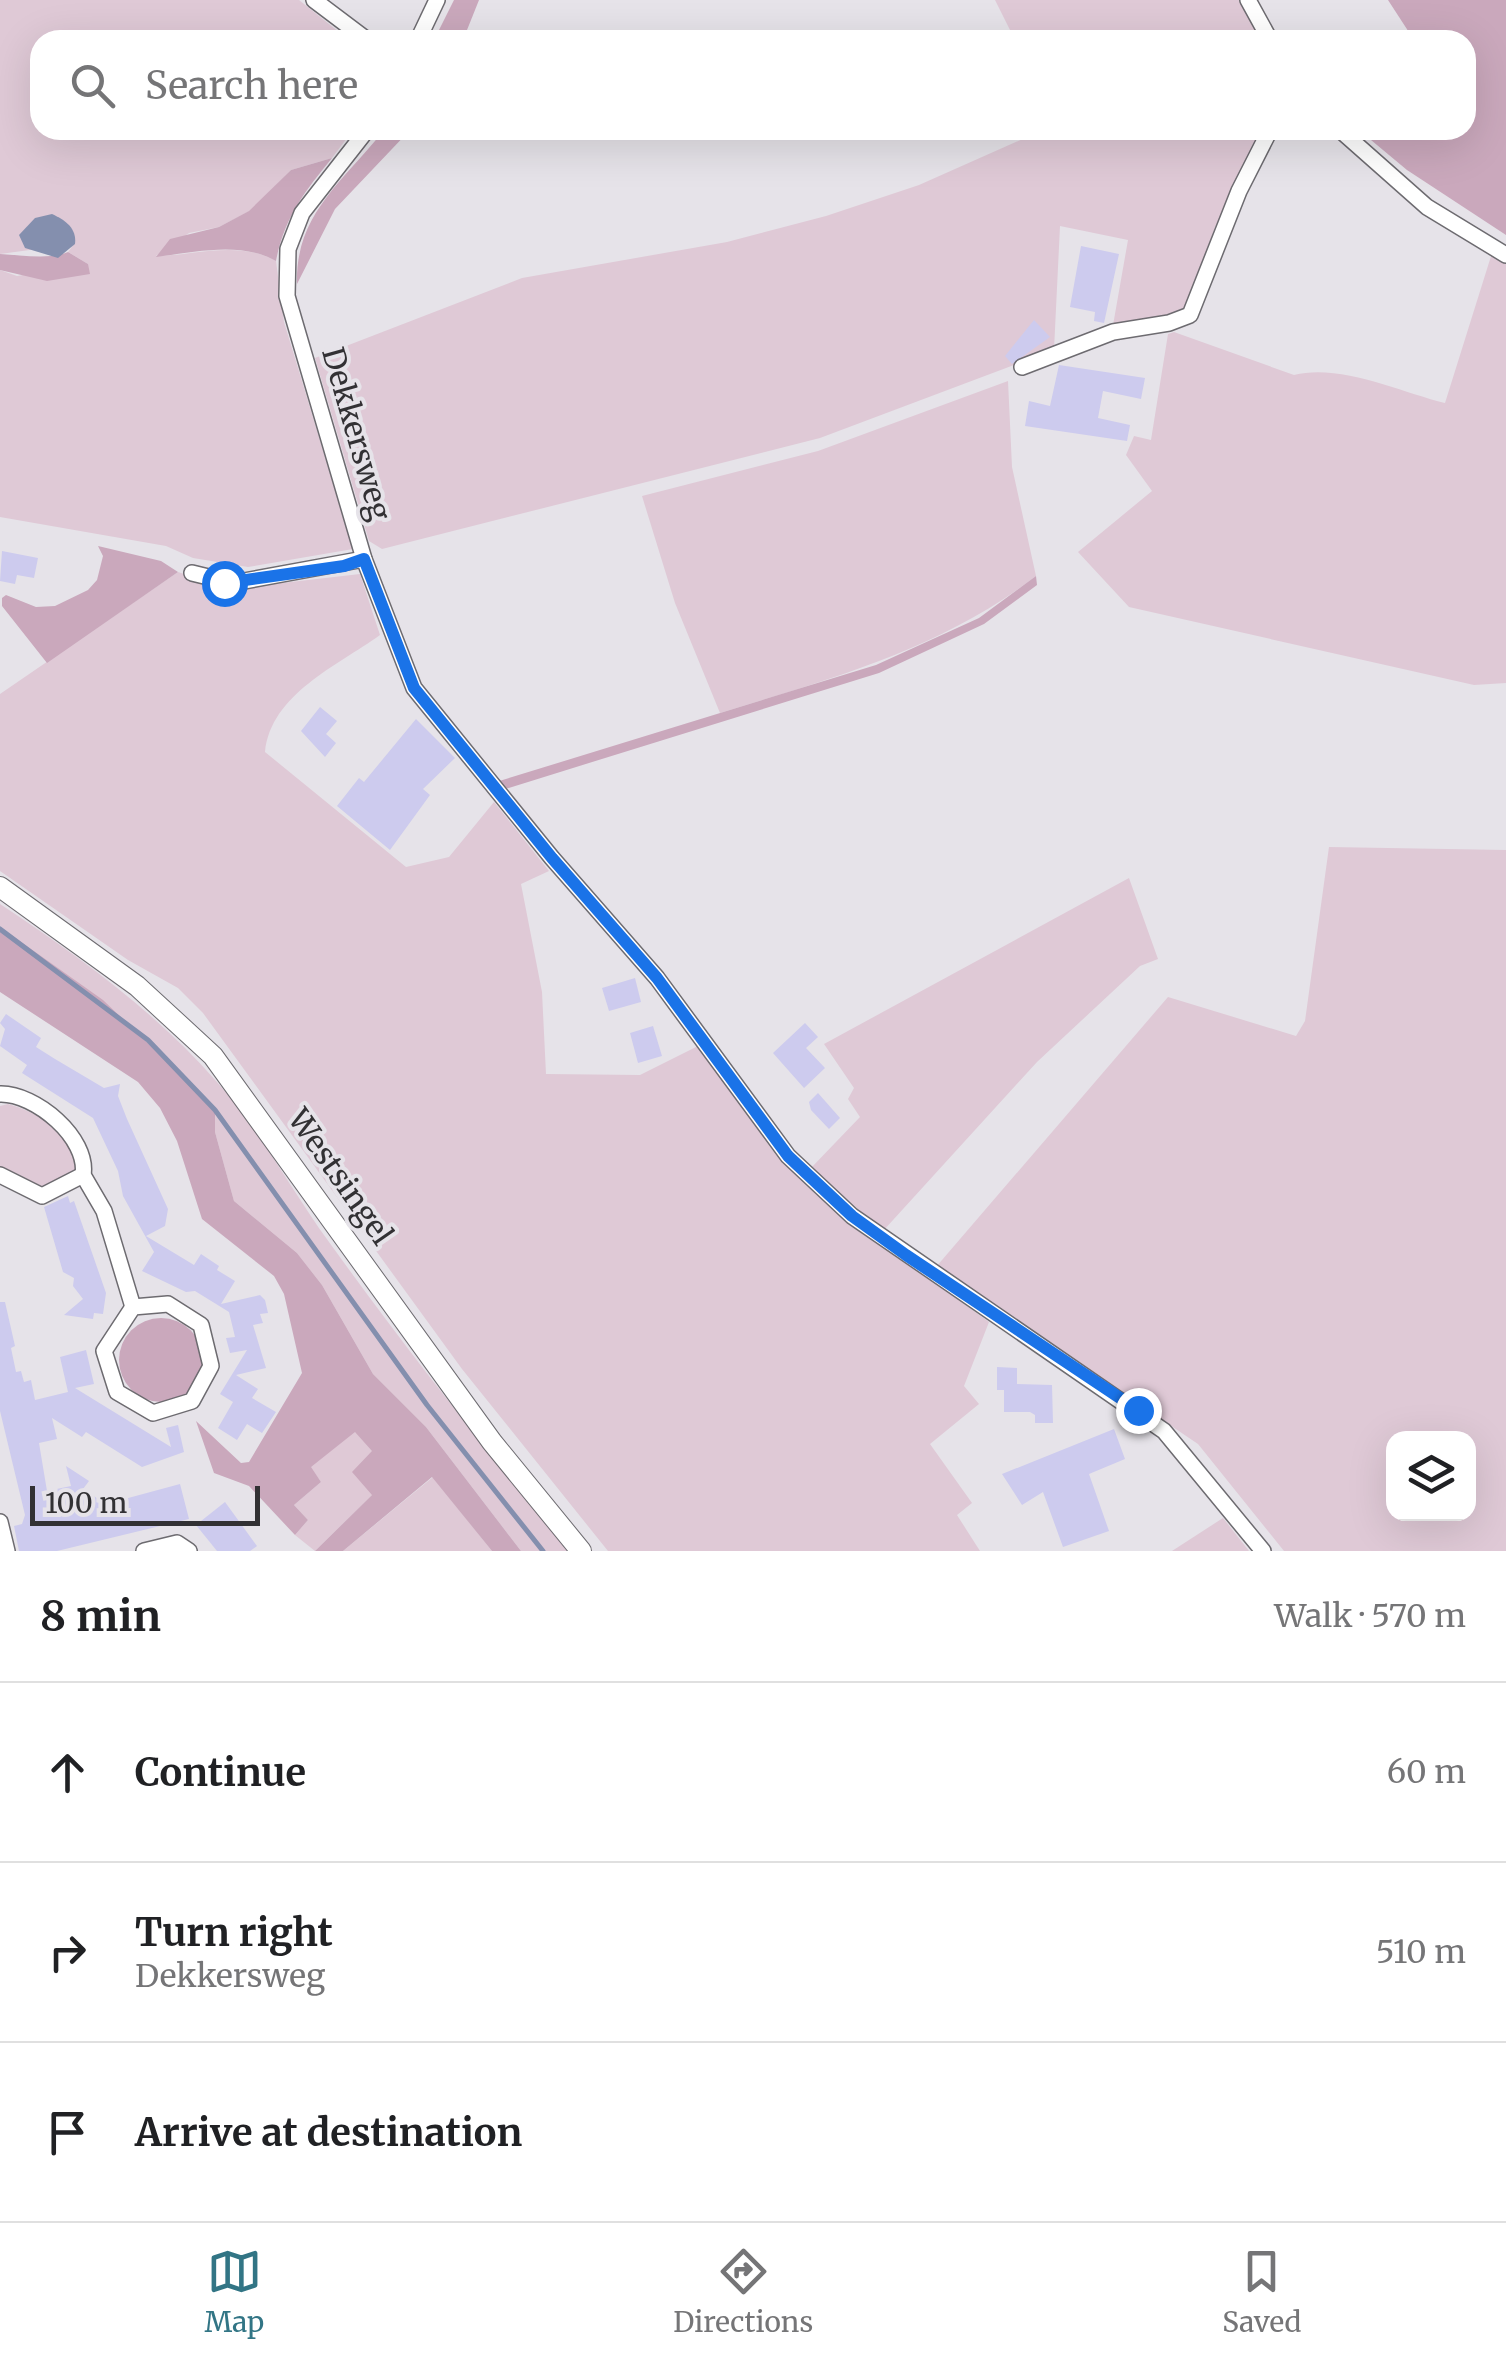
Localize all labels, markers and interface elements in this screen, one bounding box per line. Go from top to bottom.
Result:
search box [30,30,1476,140]
icon: search [65,58,120,113]
text: Search here [145,62,358,109]
street label: Dekkersweg [314,343,400,525]
route start [202,561,248,607]
street label: Westsingel [280,1100,402,1252]
route end [1116,1388,1162,1434]
map controls [1386,1431,1476,1521]
button: layers [1386,1431,1476,1521]
scale bar [30,1481,260,1526]
text: 100 m [45,1485,127,1521]
text: 8 min [40,1590,161,1642]
text: Walk · 570 m [1274,1596,1466,1636]
icon: ahead [40,1745,95,1800]
text: Continue [135,1749,306,1796]
text: 60 m [1387,1752,1466,1792]
text: Turn right [135,1909,333,1956]
icon: right [40,1925,95,1980]
text: 510 m [1376,1932,1466,1972]
text: Dekkersweg [135,1956,325,1996]
icon: arrive [40,2105,95,2160]
text: Arrive at destination [135,2109,522,2156]
tab: Map [204,2244,264,2340]
tab: Directions [673,2244,813,2340]
tab: Saved [1222,2244,1301,2340]

